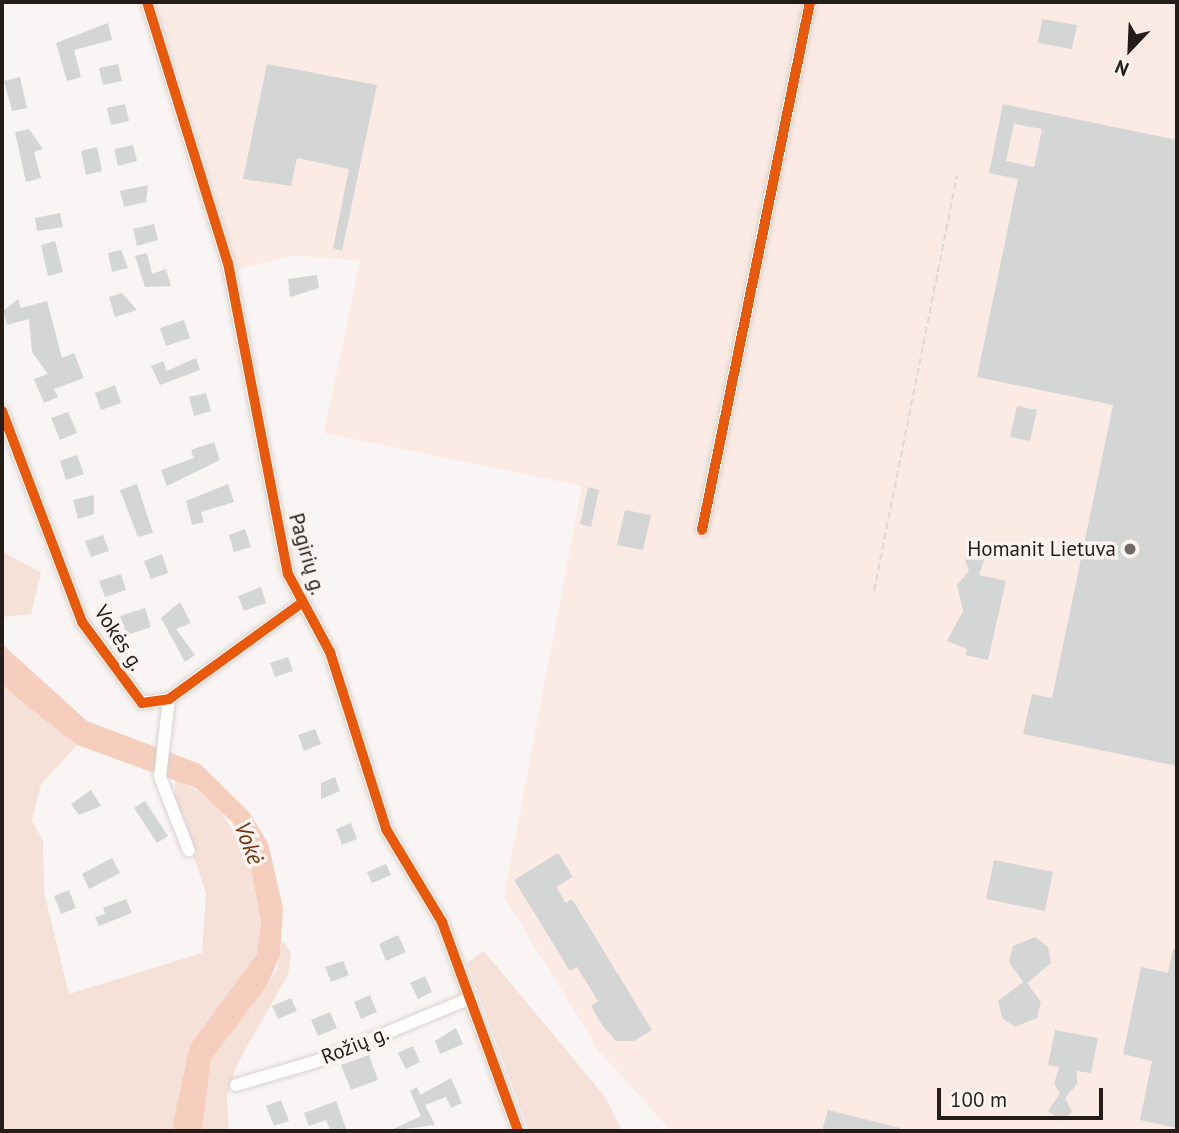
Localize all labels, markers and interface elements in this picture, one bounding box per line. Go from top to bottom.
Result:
north arrow [1095,14,1165,84]
text: N [1111,55,1132,82]
street label: Pagirių g. [283,510,331,598]
place label: Homanit Lietuva [967,536,1116,562]
marker: Homanit Lietuva [1122,541,1138,557]
street label: Vokės g. [89,601,149,675]
water label: Vokė [228,818,270,868]
street label: Rožių g. [318,1020,392,1070]
scale bar [941,1074,1107,1118]
text: 100 m [950,1086,1007,1113]

